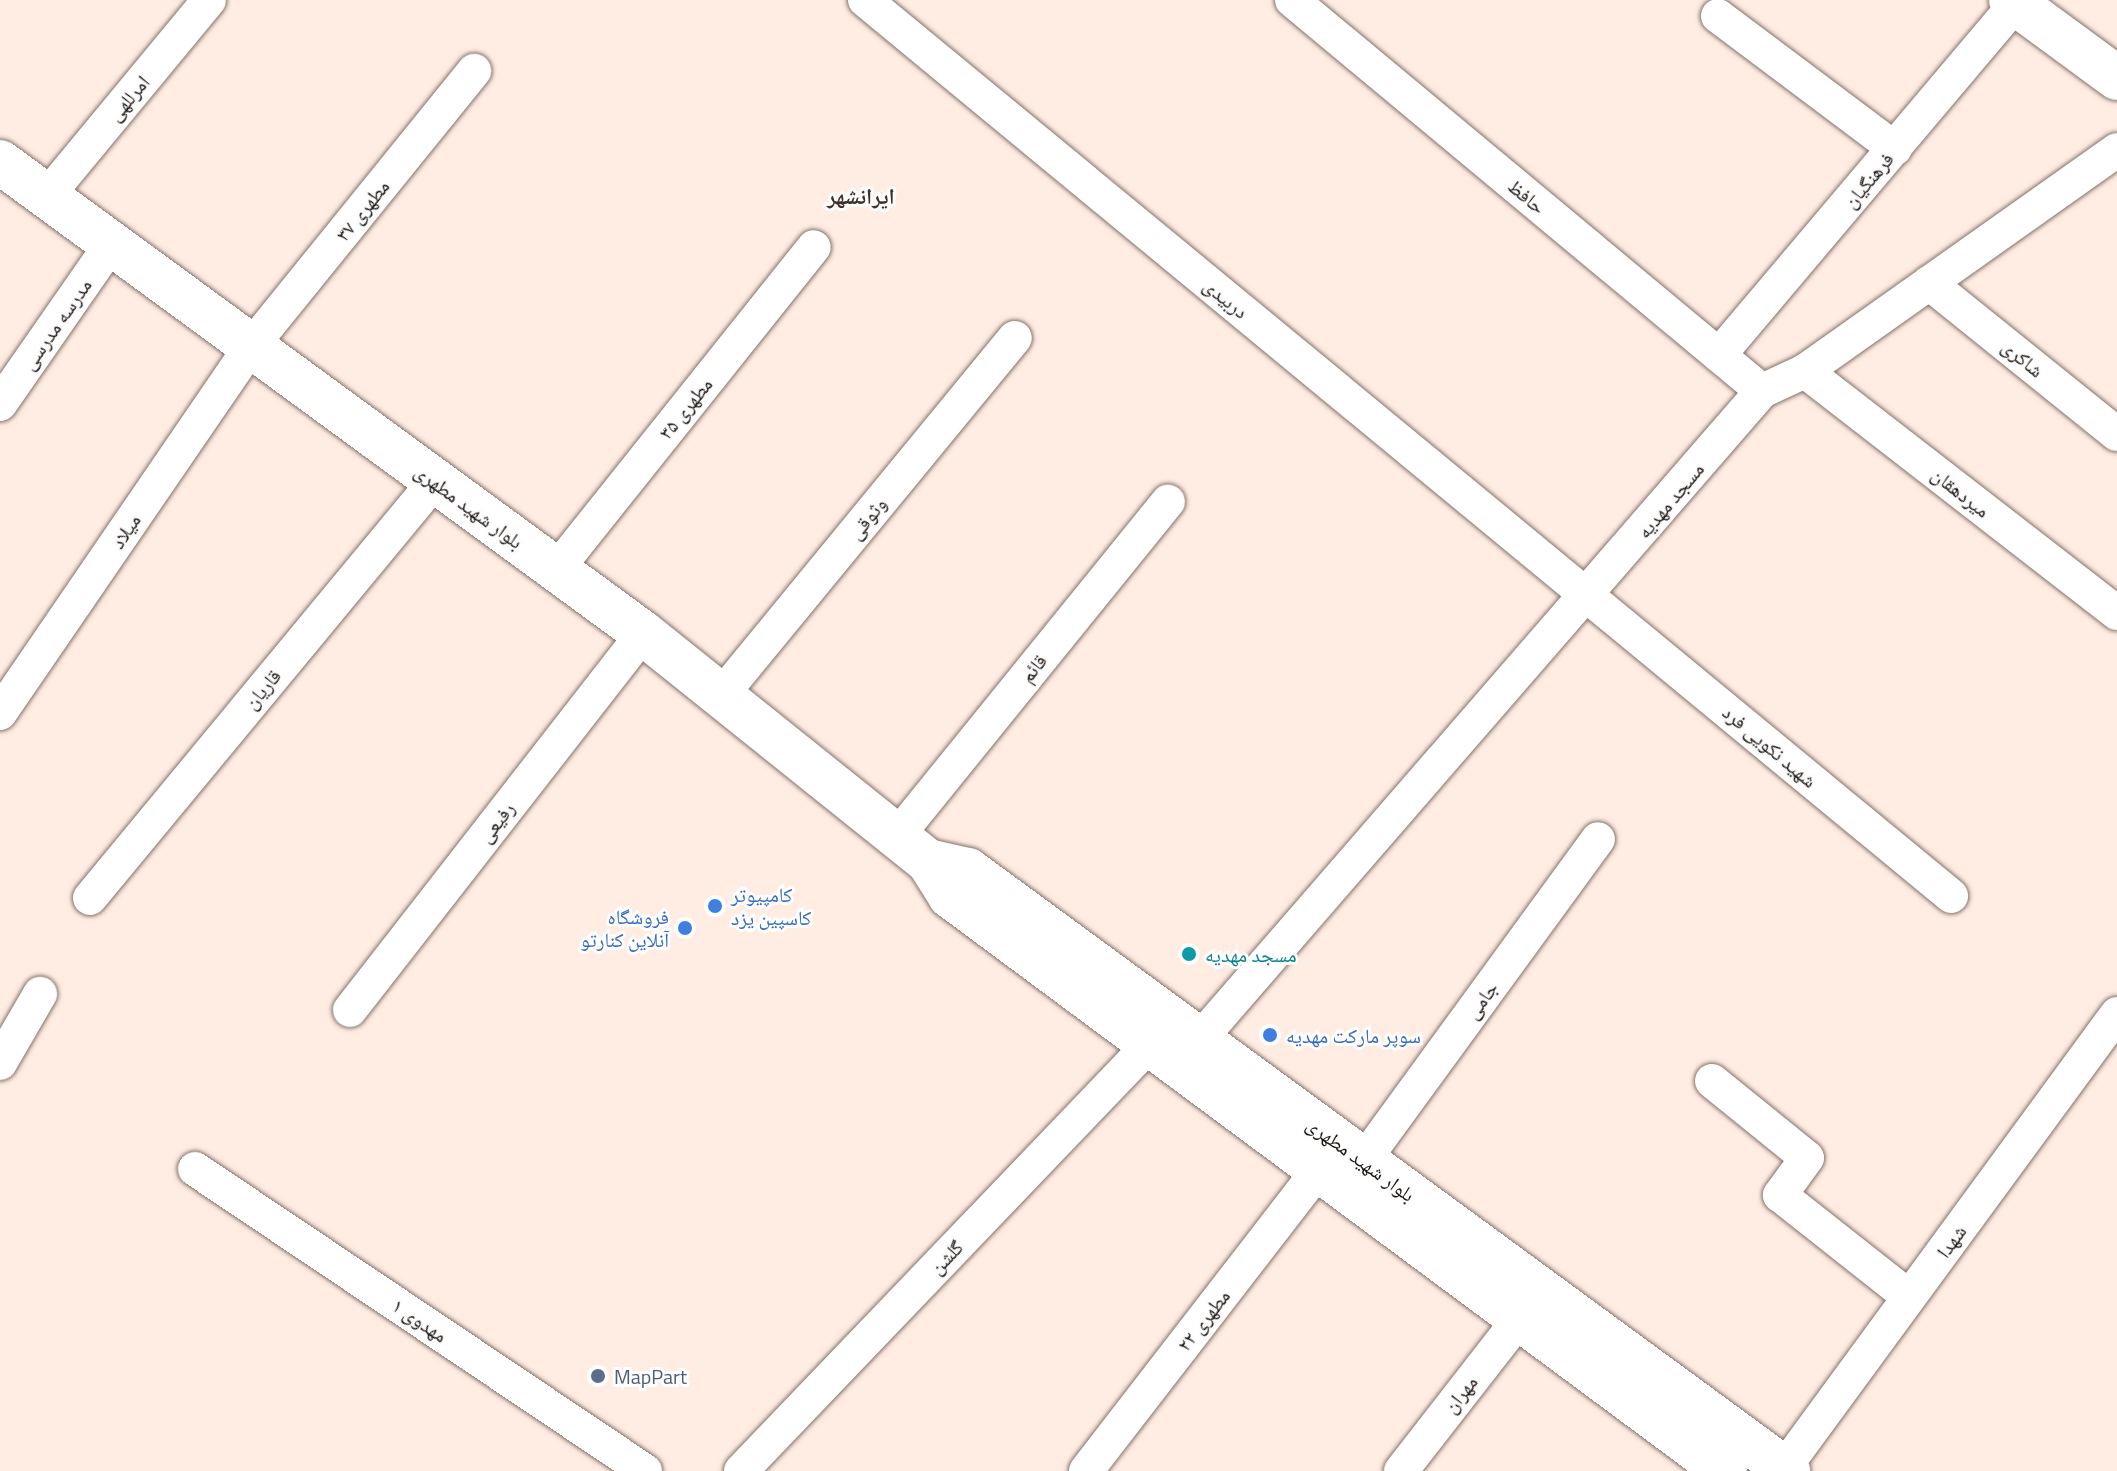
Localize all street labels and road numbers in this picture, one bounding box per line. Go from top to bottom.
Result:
street label: امرللهی [102,70,154,126]
street label: فرهنگیان [1838,147,1898,213]
street label: حافظ [1503,173,1551,219]
street label: مطهری ۳۷ [330,174,394,246]
street label: دربیدی [1199,273,1253,323]
street label: مدرسه مدرسی [16,274,96,374]
street label: شاکری [1997,334,2049,382]
street label: مطهری ۳۵ [653,372,717,444]
street label: مسجد مهدیه [1631,457,1709,543]
street label: بلوار شهید مطهری [410,459,528,553]
street label: میردهقان [1927,462,1995,522]
street label: وثوقی [843,492,891,544]
street label: میلاد [105,509,145,553]
street label: قائم [1014,649,1052,687]
street label: قاریان [238,664,286,714]
street label: شهید نکویی فرد [1718,700,1822,792]
street label: رفیعی [473,797,519,847]
street label: جامی [1459,977,1503,1023]
street label: بلوار شهید مطهری [1302,1112,1420,1206]
street label: شهدا [1931,1220,1971,1262]
street label: گلشن [924,1235,968,1279]
street label: مطهری ۲۲ [1171,1284,1235,1356]
street label: مهدوی ۱ [388,1293,452,1347]
street label: مهران [1438,1370,1482,1418]

